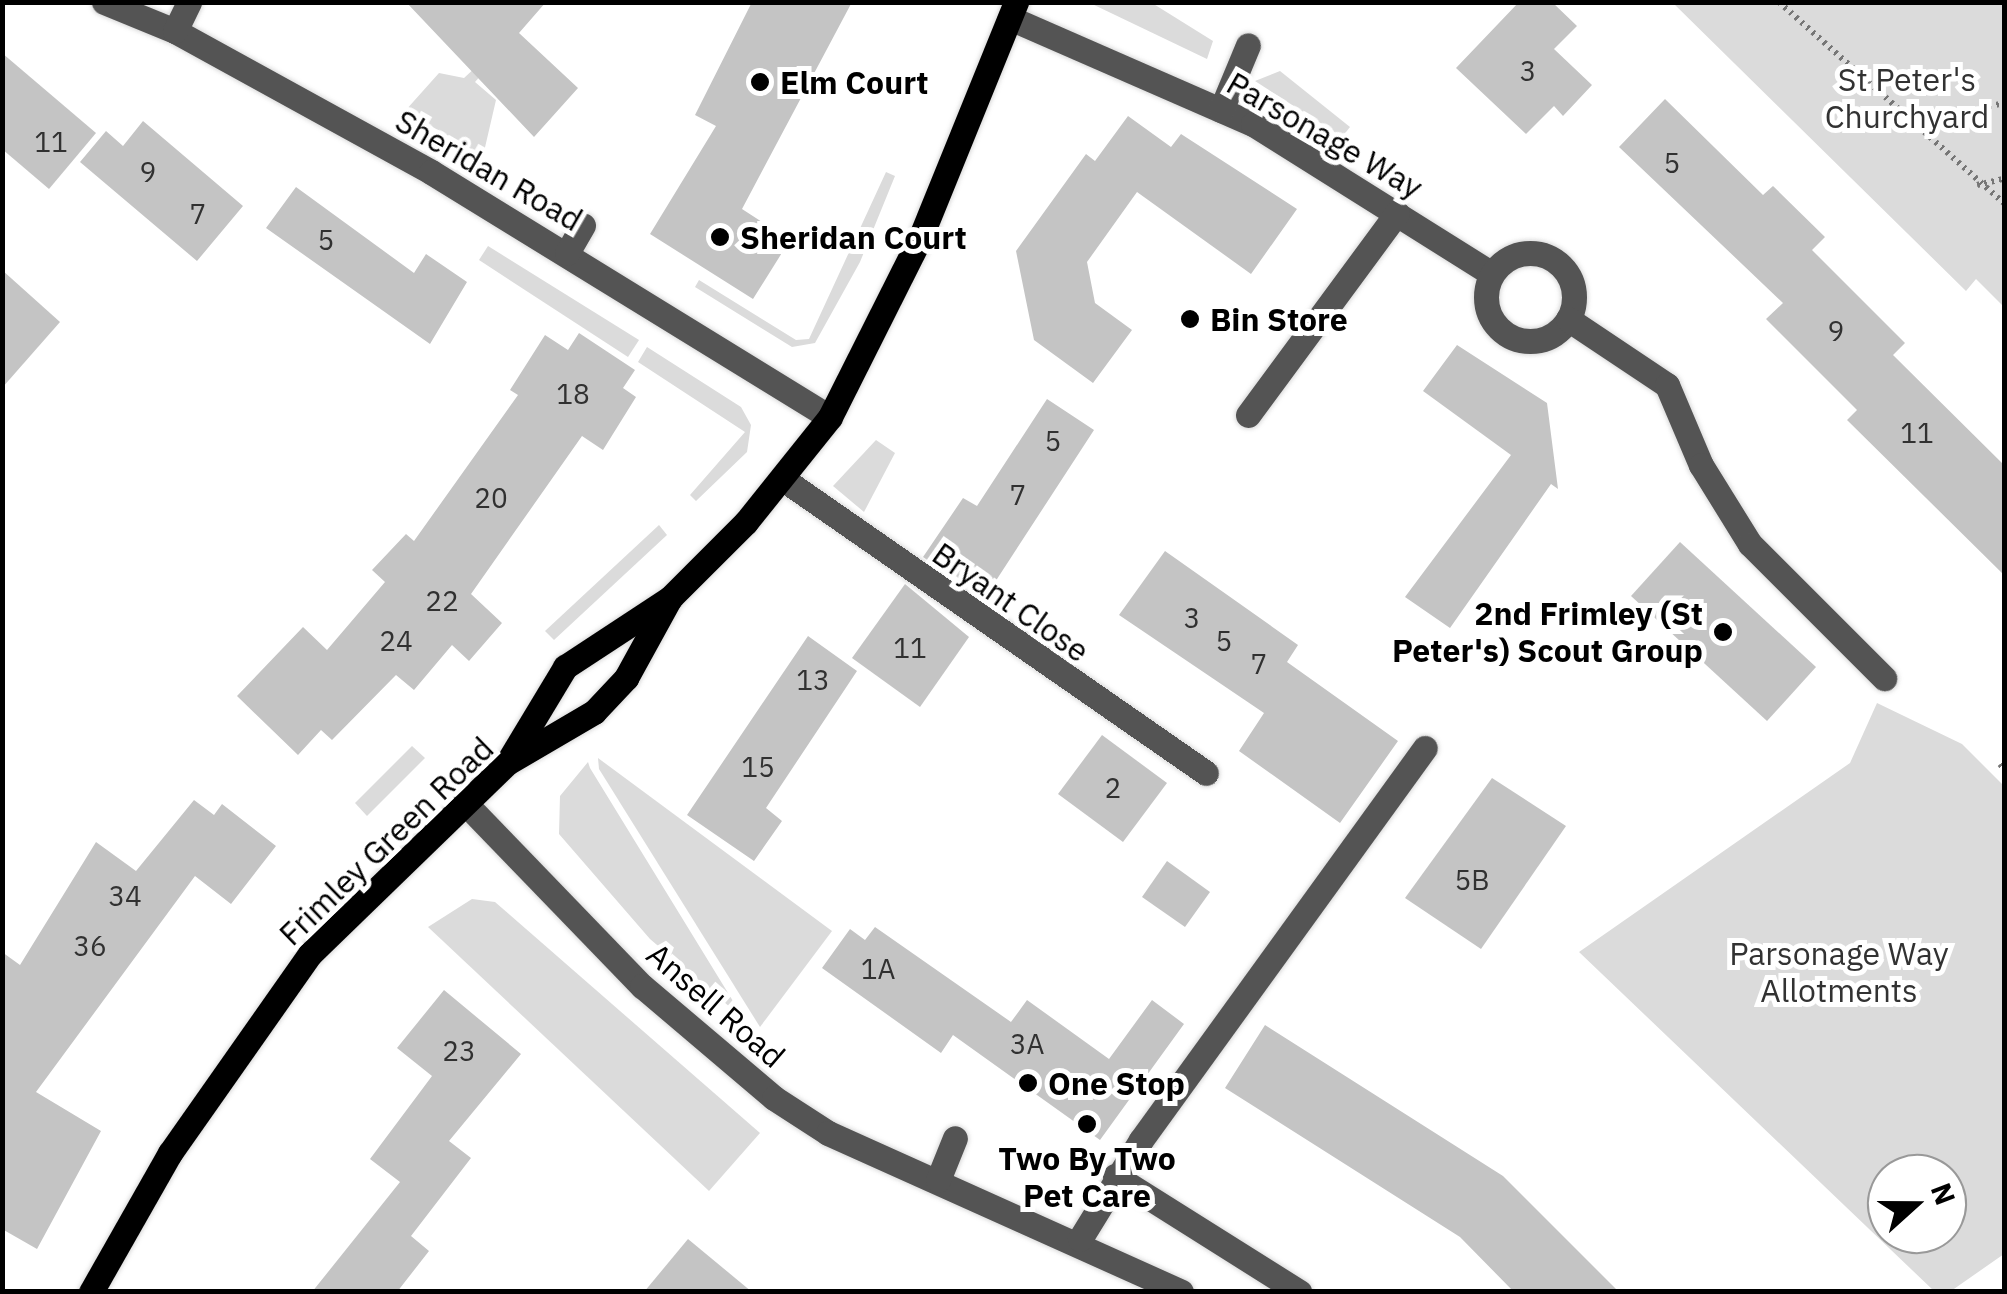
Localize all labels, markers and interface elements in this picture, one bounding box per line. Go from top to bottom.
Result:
house number: 3 [1520,54,1536,88]
park label: St Peter's Churchyard [1825,61,1989,136]
place label: Elm Court [780,63,929,101]
street label: Parsonage Way [1220,63,1430,207]
marker: Elm Court [749,71,771,93]
street label: Sheridan Road [389,101,589,239]
house number: 11 [34,125,68,159]
house number: 5 [1664,146,1680,180]
house number: 9 [140,155,156,189]
house number: 7 [190,197,206,231]
place label: Sheridan Court [740,218,967,256]
house number: 5 [318,223,334,257]
marker: Sheridan Court [709,226,731,248]
place label: Bin Store [1210,300,1348,338]
marker: Bin Store [1179,308,1201,330]
house number: 9 [1828,314,1844,348]
house number: 18 [556,377,590,411]
house number: 11 [1900,416,1934,450]
house number: 5 [1045,424,1061,458]
house number: 7 [1010,478,1026,512]
house number: 20 [474,481,508,515]
street label: Bryant Close [925,534,1097,670]
house number: 22 [425,584,459,618]
place label: 2nd Frimley (St Peter's) Scout Group [1392,595,1703,670]
house number: 3 [1184,601,1200,635]
marker: 2nd Frimley (St Peter's) Scout Group [1712,621,1734,643]
house number: 24 [379,624,413,658]
house number: 5 [1216,624,1232,658]
house number: 11 [893,631,927,665]
house number: 7 [1251,647,1267,681]
house number: 13 [796,663,830,697]
street label: Frimley Green Road [271,729,501,953]
house number: 15 [741,750,775,784]
house number: 2 [1105,771,1121,805]
house number: 5B [1454,863,1490,897]
house number: 34 [108,879,142,913]
house number: 36 [73,929,107,963]
street label: Ansell Road [639,935,793,1075]
park label: Parsonage Way Allotments [1729,935,1949,1010]
house number: 1A [861,952,895,986]
house number: 3A [1010,1027,1044,1061]
house number: 23 [442,1034,476,1068]
place label: One Stop [1048,1064,1185,1102]
marker: One Stop [1017,1072,1039,1094]
marker: Two By Two Pet Care [1076,1113,1098,1135]
place label: Two By Two Pet Care [998,1140,1176,1215]
north arrow [1867,1154,1967,1254]
text: N [1923,1178,1965,1210]

